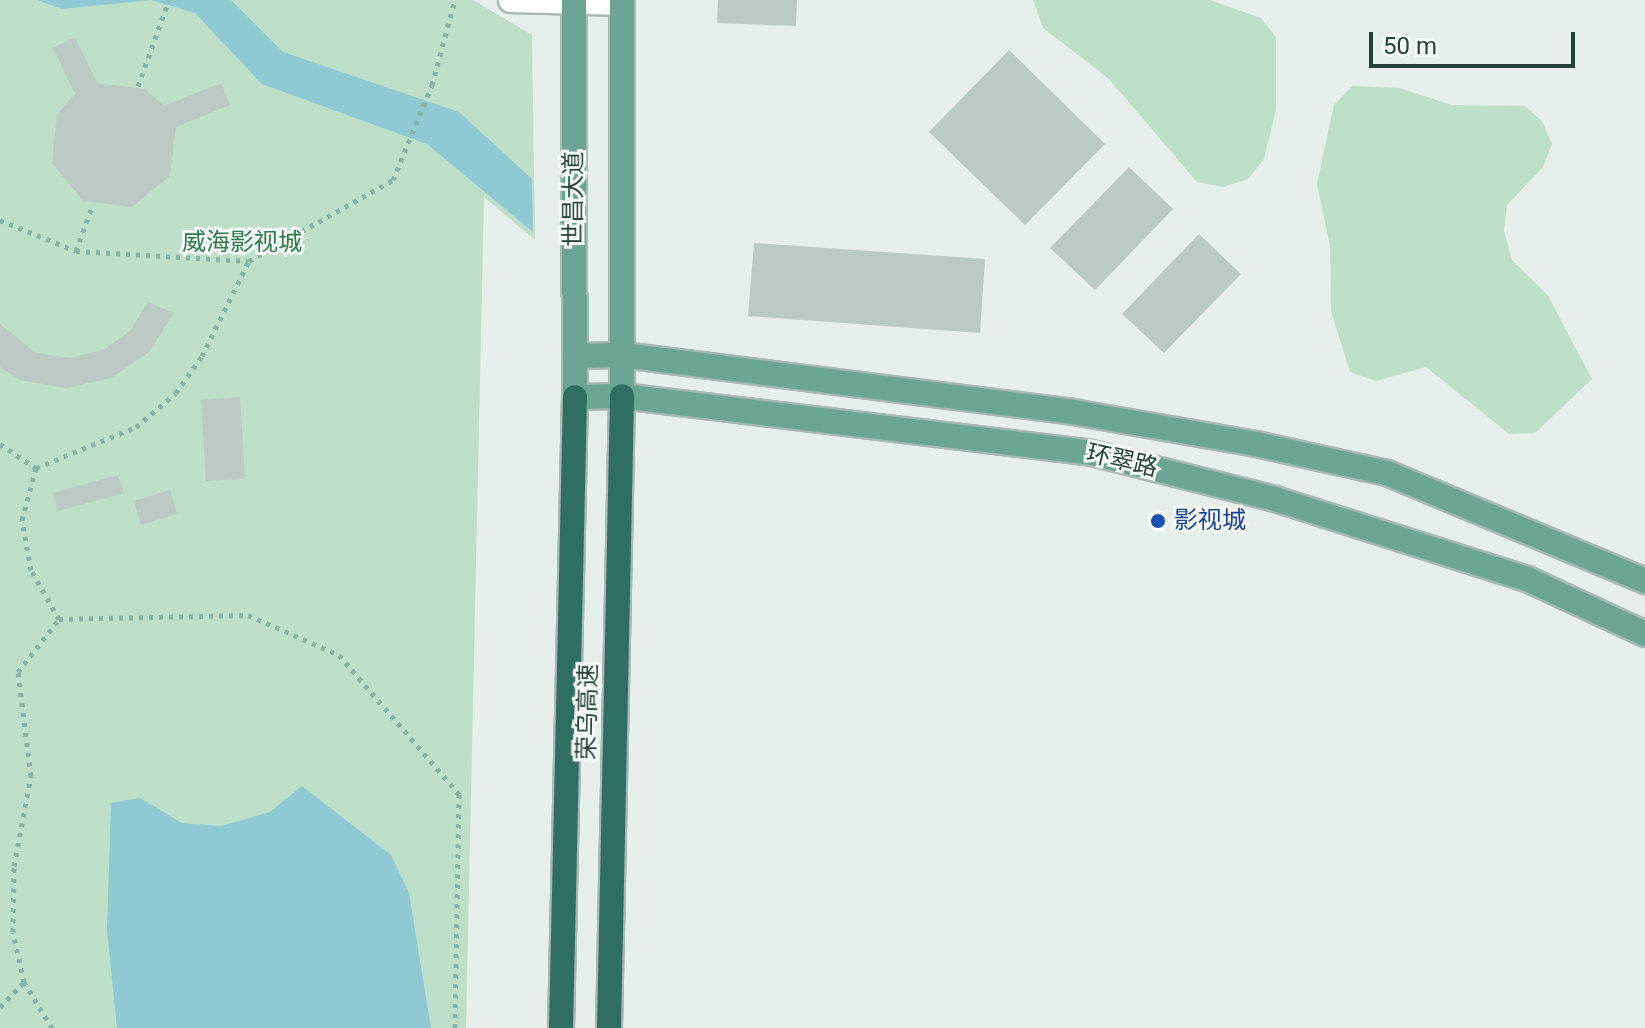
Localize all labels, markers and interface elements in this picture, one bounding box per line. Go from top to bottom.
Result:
scale bar [1373,16,1579,66]
text: 50 m [1383,32,1437,60]
street label: 世昌大道 [560,151,588,247]
park label: 威海影视城 [182,229,302,257]
street label: 环翠路 [1084,439,1160,483]
place label: 影视城 [1174,507,1246,535]
marker: 影视城 [1149,512,1167,530]
street label: 荣乌高速 [573,664,603,760]

